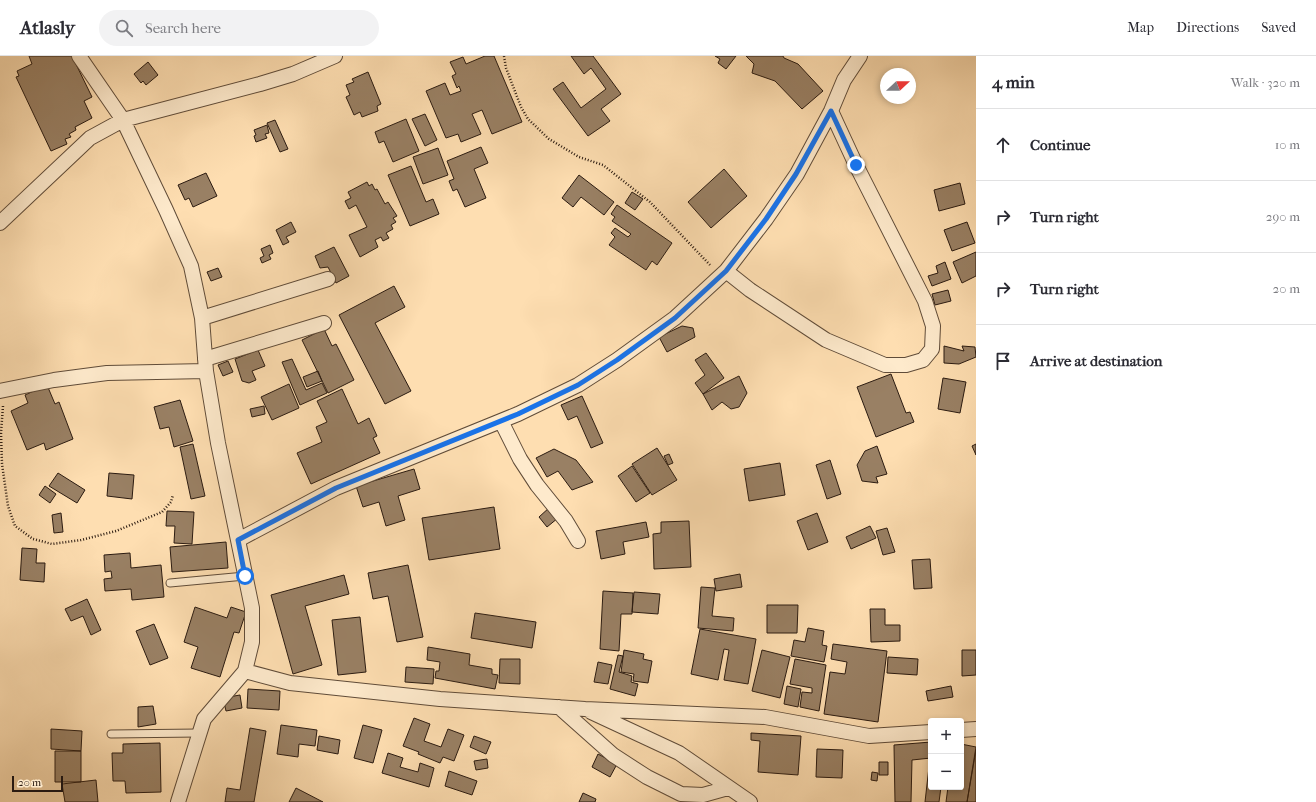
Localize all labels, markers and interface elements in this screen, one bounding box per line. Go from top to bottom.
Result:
search box [99,10,379,46]
text: Atlasly [20,17,75,39]
icon: search [113,17,135,39]
text: Search here [145,19,221,37]
text: Map [1127,19,1154,36]
text: Directions [1176,19,1239,36]
text: Saved [1261,19,1296,36]
north arrow [880,68,916,104]
text: 4 min [992,72,1035,92]
text: Walk · 320 m [1231,75,1300,90]
icon: ahead [992,134,1014,156]
text: Continue [1030,136,1090,154]
text: 10 m [1275,137,1300,152]
route end [847,156,865,174]
icon: right [992,206,1014,228]
text: Turn right [1030,208,1099,226]
text: 290 m [1266,209,1300,224]
icon: right [992,278,1014,300]
text: Turn right [1030,280,1099,298]
text: 20 m [1273,281,1300,296]
icon: arrive [992,350,1014,372]
text: Arrive at destination [1030,352,1162,370]
route start [236,567,254,585]
map controls [928,718,964,790]
button: + [928,718,964,754]
button: − [928,754,964,790]
scale bar [12,774,63,793]
text: 20 m [18,776,41,789]

